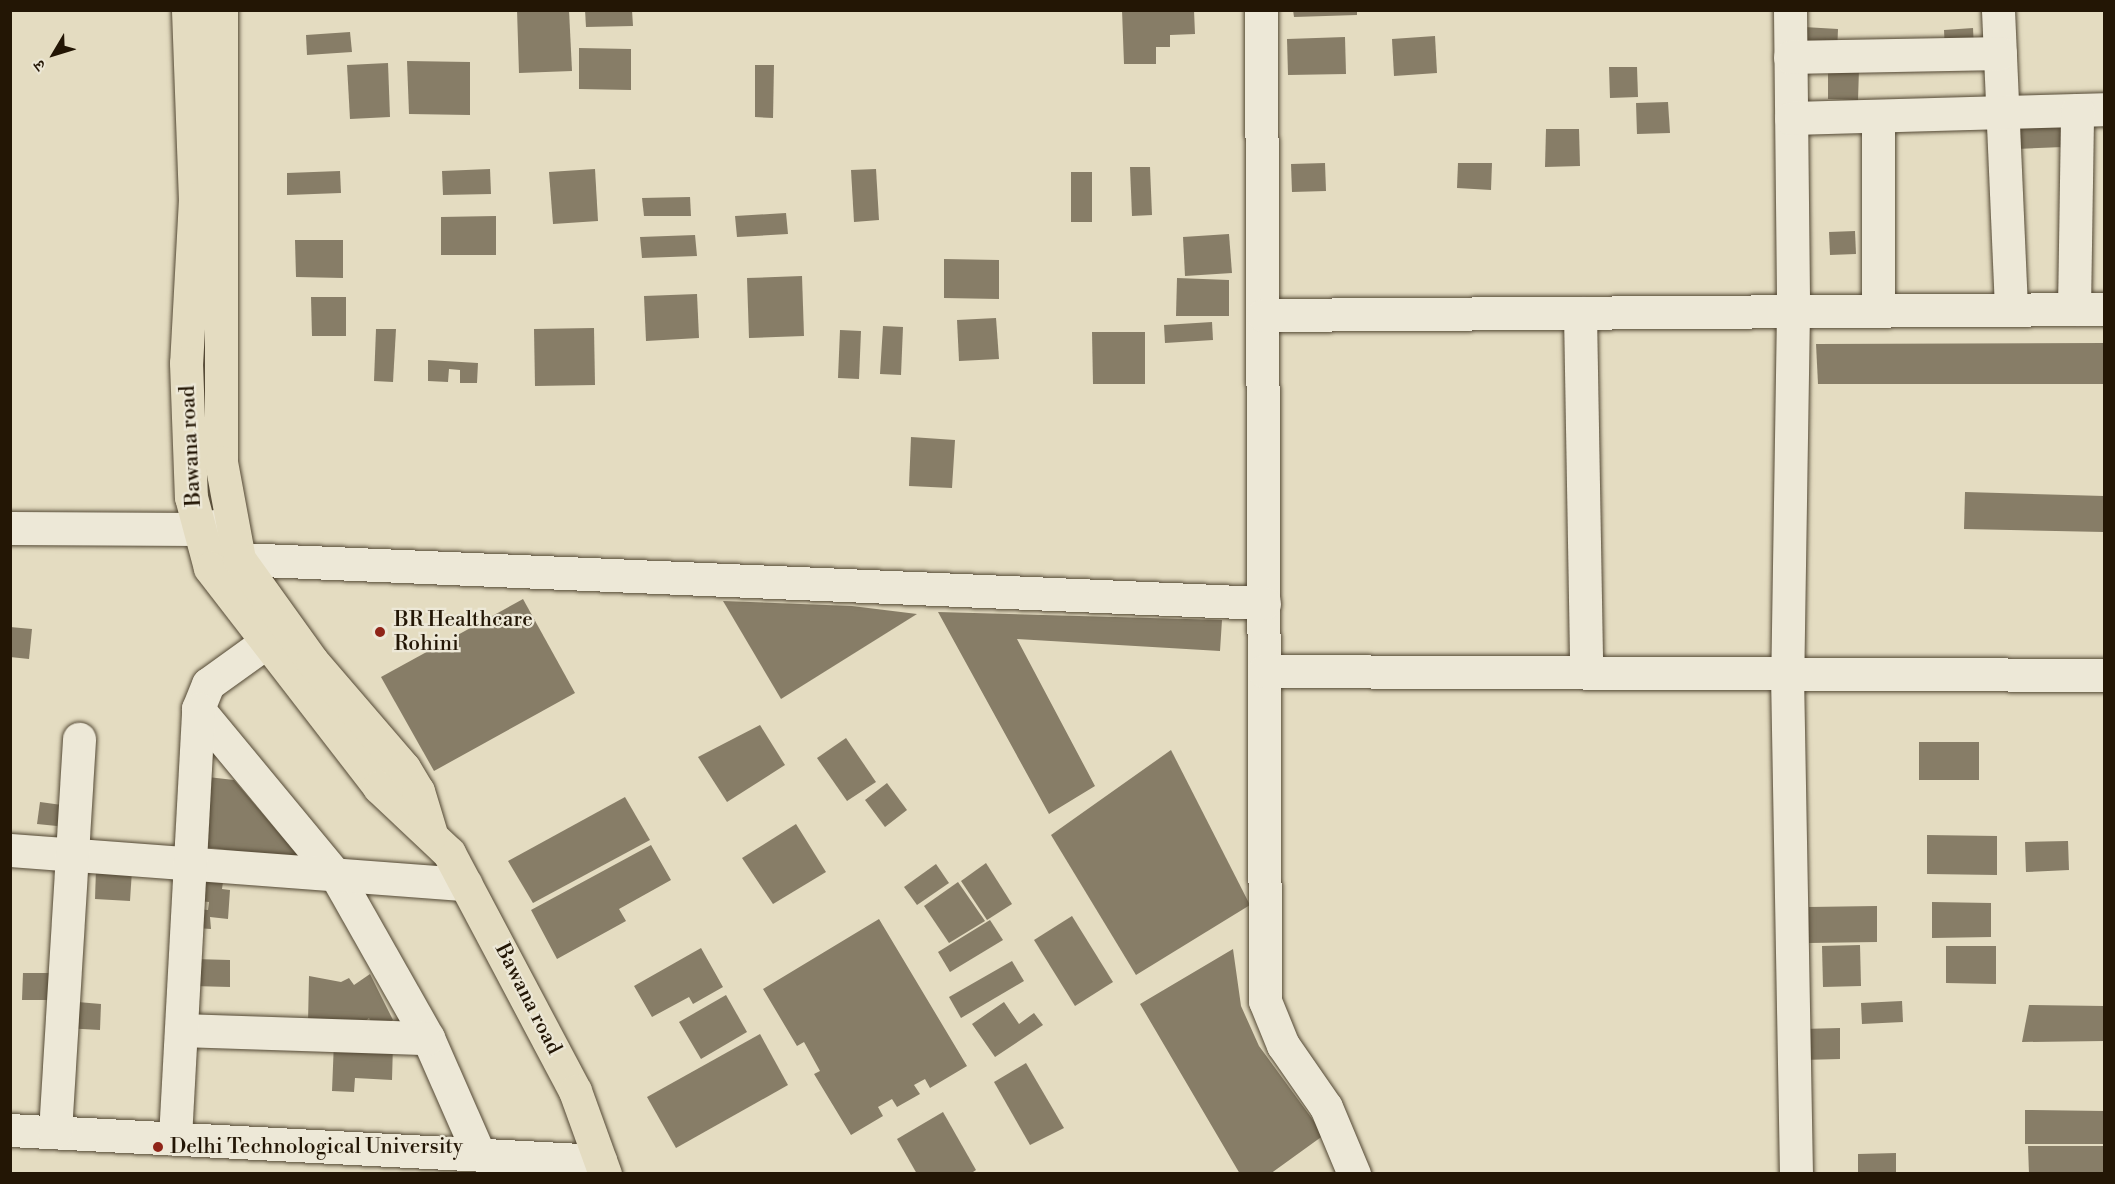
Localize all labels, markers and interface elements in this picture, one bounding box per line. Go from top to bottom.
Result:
north arrow [24,24,84,84]
text: उ [29,56,50,74]
street label: Bawana road [175,385,207,507]
place label: BR Healthcare Rohini [394,607,533,657]
marker: BR Healthcare Rohini [371,623,389,641]
street label: Bawana road [489,939,567,1059]
place label: Delhi Technological University [170,1134,463,1160]
marker: Delhi Technological University [151,1140,165,1154]

